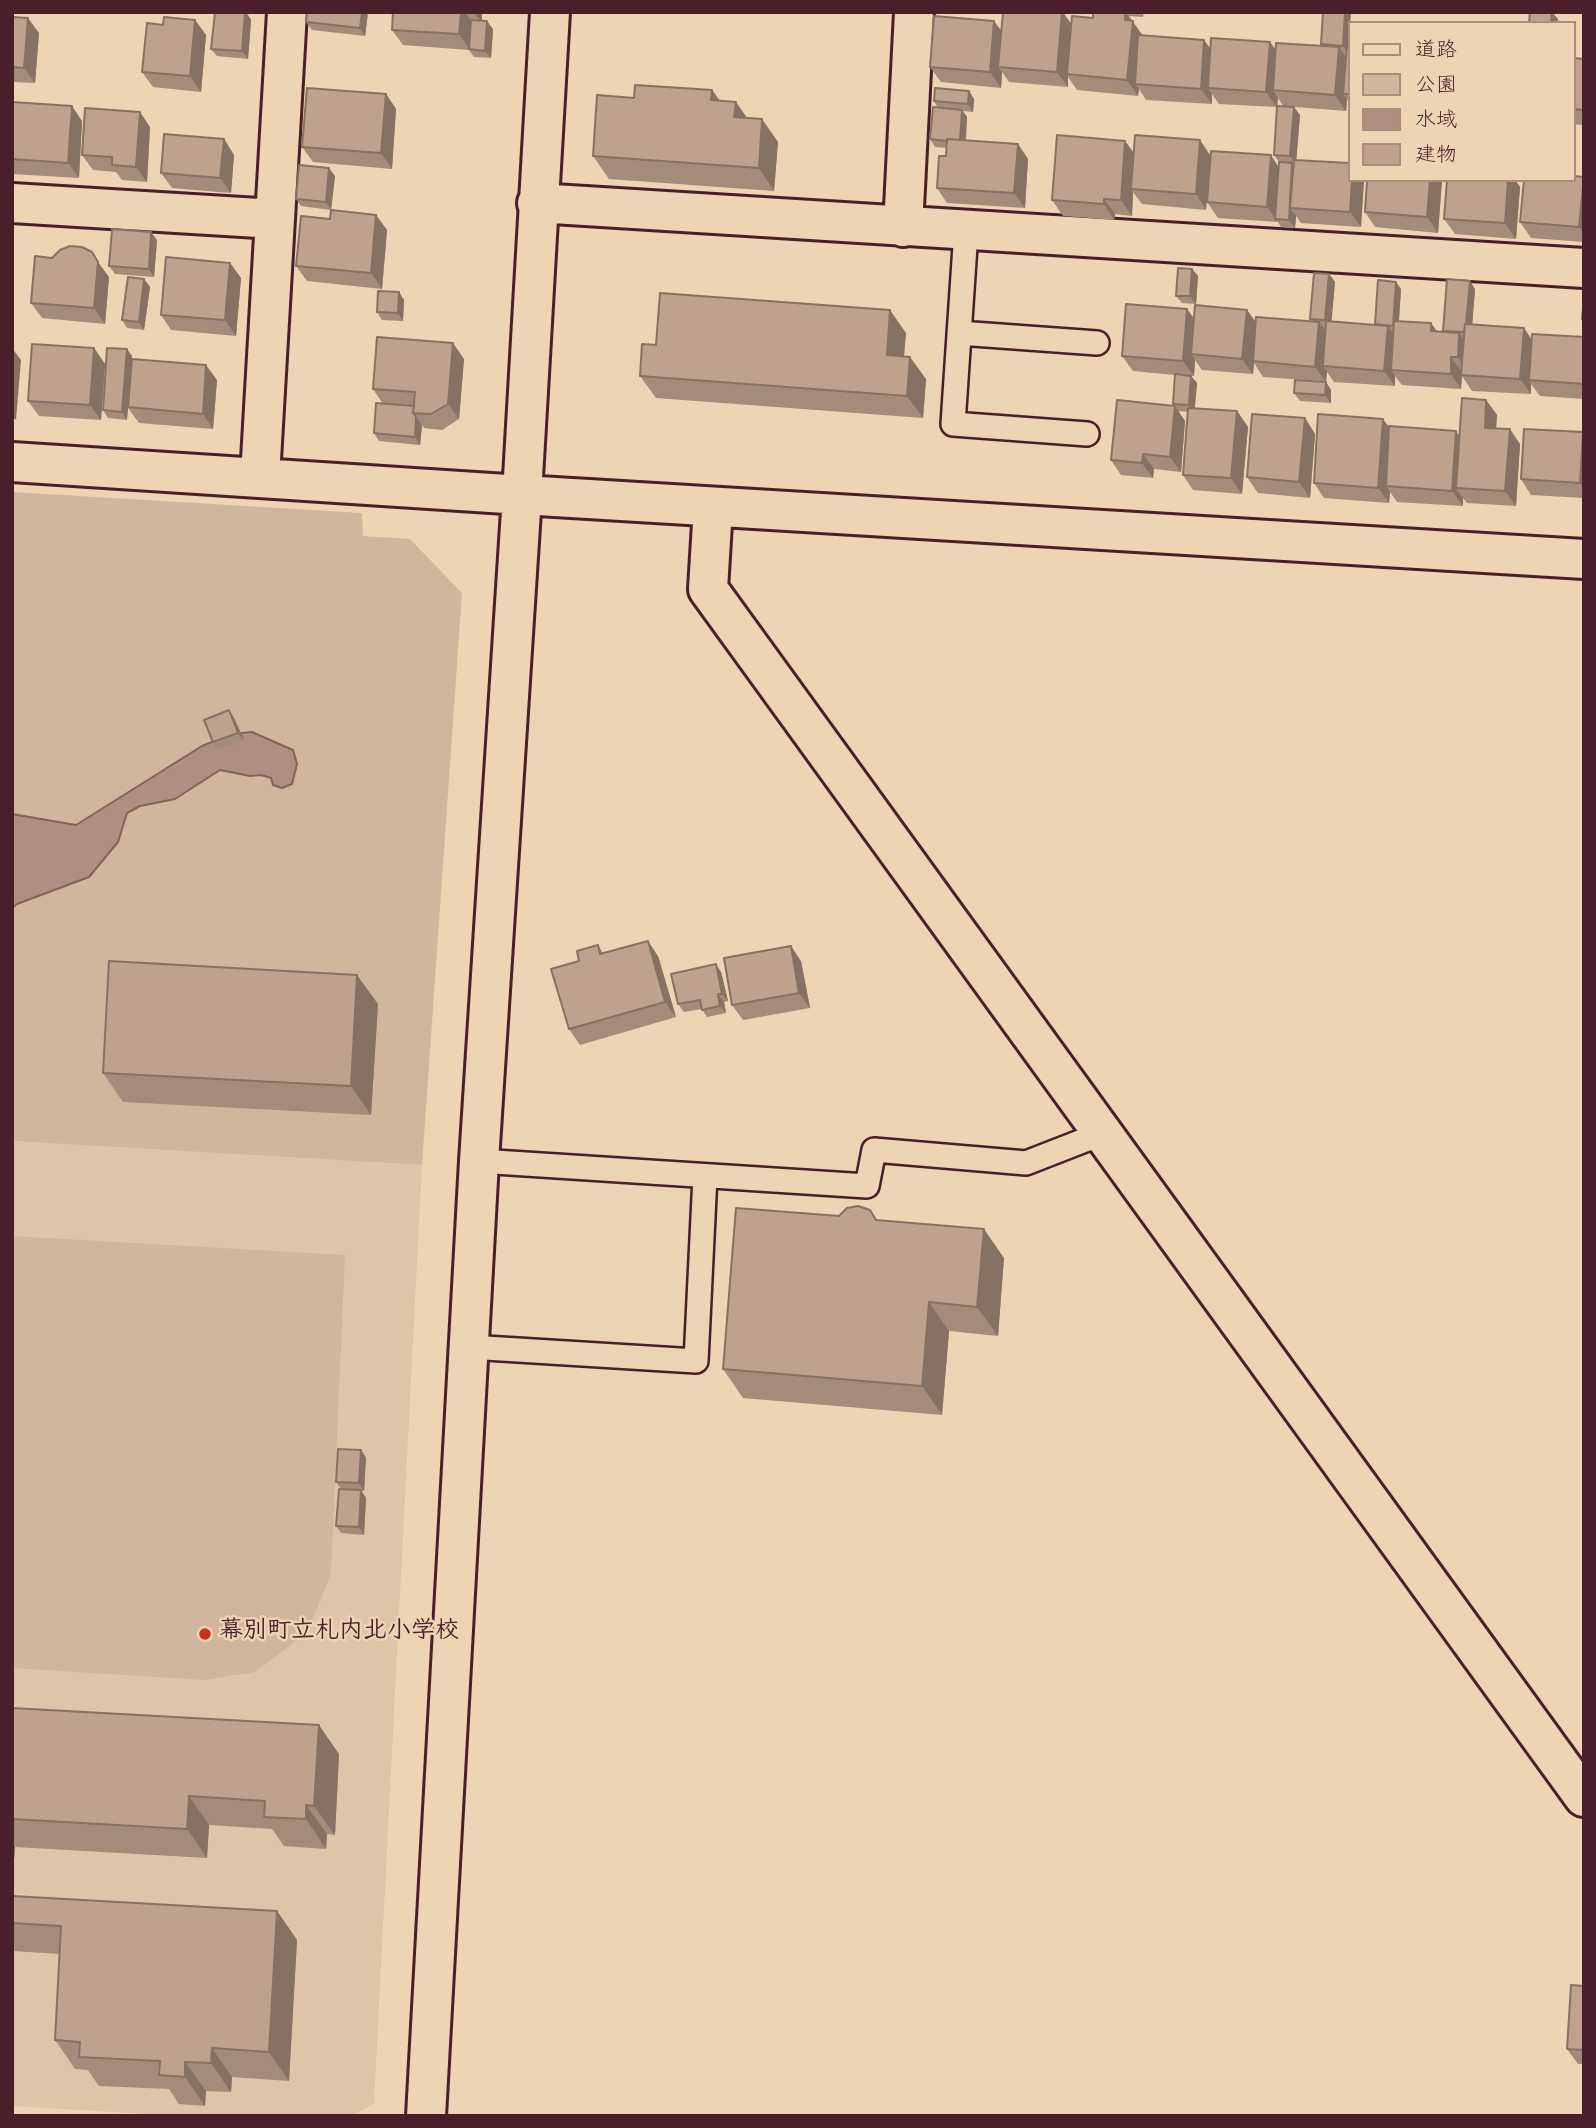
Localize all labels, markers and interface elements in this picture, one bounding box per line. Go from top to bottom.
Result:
legend [1348,21,1575,182]
text: 道路 [1415,37,1457,67]
text: 公園 [1415,72,1457,102]
text: 水域 [1415,107,1457,137]
text: 建物 [1415,142,1457,172]
place label: 幕別町立札内北小学校 [219,1620,459,1648]
marker: 幕別町立札内北小学校 [197,1626,213,1642]

